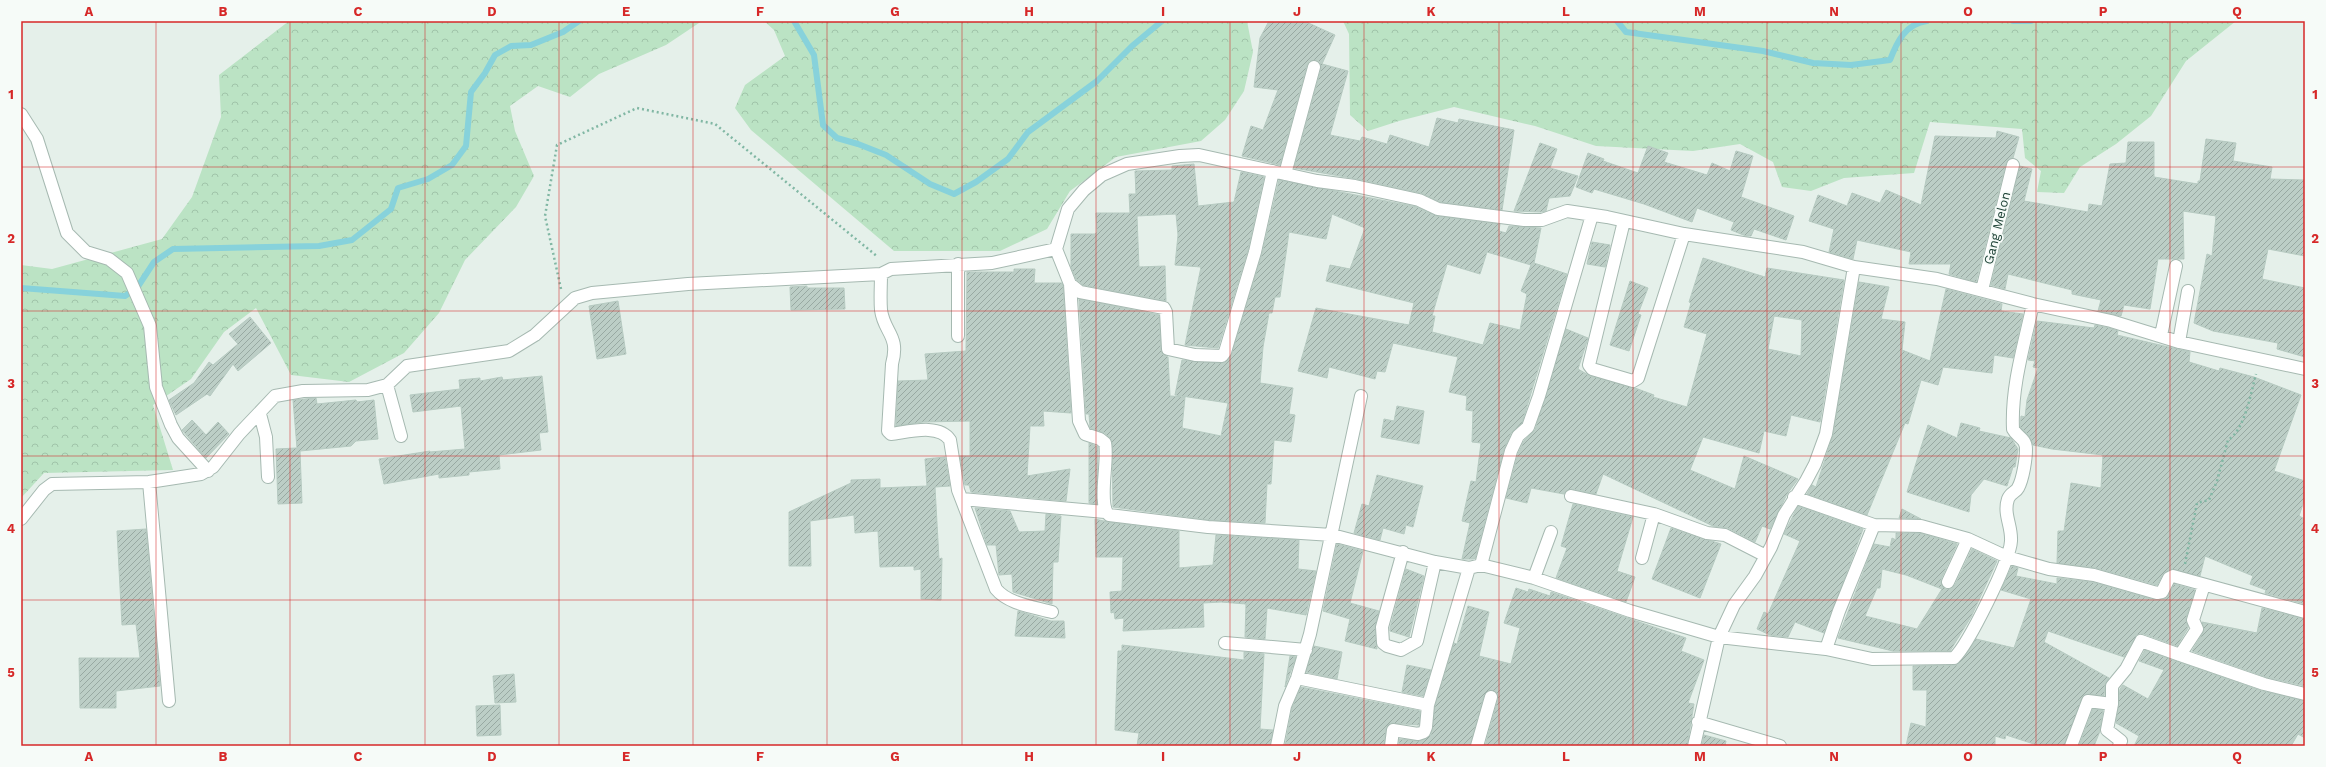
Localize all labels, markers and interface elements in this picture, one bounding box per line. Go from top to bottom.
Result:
text: A [85,4,94,19]
text: B [219,4,228,19]
text: C [354,4,363,19]
text: D [487,4,497,19]
text: E [622,4,630,19]
text: F [756,4,764,19]
text: G [890,4,900,19]
text: H [1024,4,1034,19]
text: I [1161,4,1165,19]
text: J [1293,4,1301,19]
text: K [1426,4,1436,19]
text: L [1562,4,1570,19]
text: M [1694,4,1706,19]
text: N [1829,4,1839,19]
text: O [1963,4,1973,19]
text: P [2099,4,2108,19]
text: Q [2232,4,2242,19]
text: 1 [8,87,14,102]
text: 1 [2312,87,2318,102]
street label: Gang Melon [1981,190,2013,266]
text: 2 [7,231,15,246]
text: 2 [2311,231,2319,246]
text: 3 [7,376,15,391]
text: 3 [2311,376,2319,391]
text: 4 [7,521,16,536]
text: 4 [2311,521,2320,536]
text: 5 [7,665,15,680]
text: 5 [2311,665,2319,680]
text: A [85,749,94,764]
text: B [219,749,228,764]
text: C [354,749,363,764]
text: D [487,749,497,764]
text: E [622,749,630,764]
text: F [756,749,764,764]
text: G [890,749,900,764]
text: H [1024,749,1034,764]
text: I [1161,749,1165,764]
text: J [1293,749,1301,764]
text: K [1426,749,1436,764]
text: L [1562,749,1570,764]
text: M [1694,749,1706,764]
text: N [1829,749,1839,764]
text: O [1963,749,1973,764]
text: P [2099,749,2108,764]
text: Q [2232,749,2242,764]

